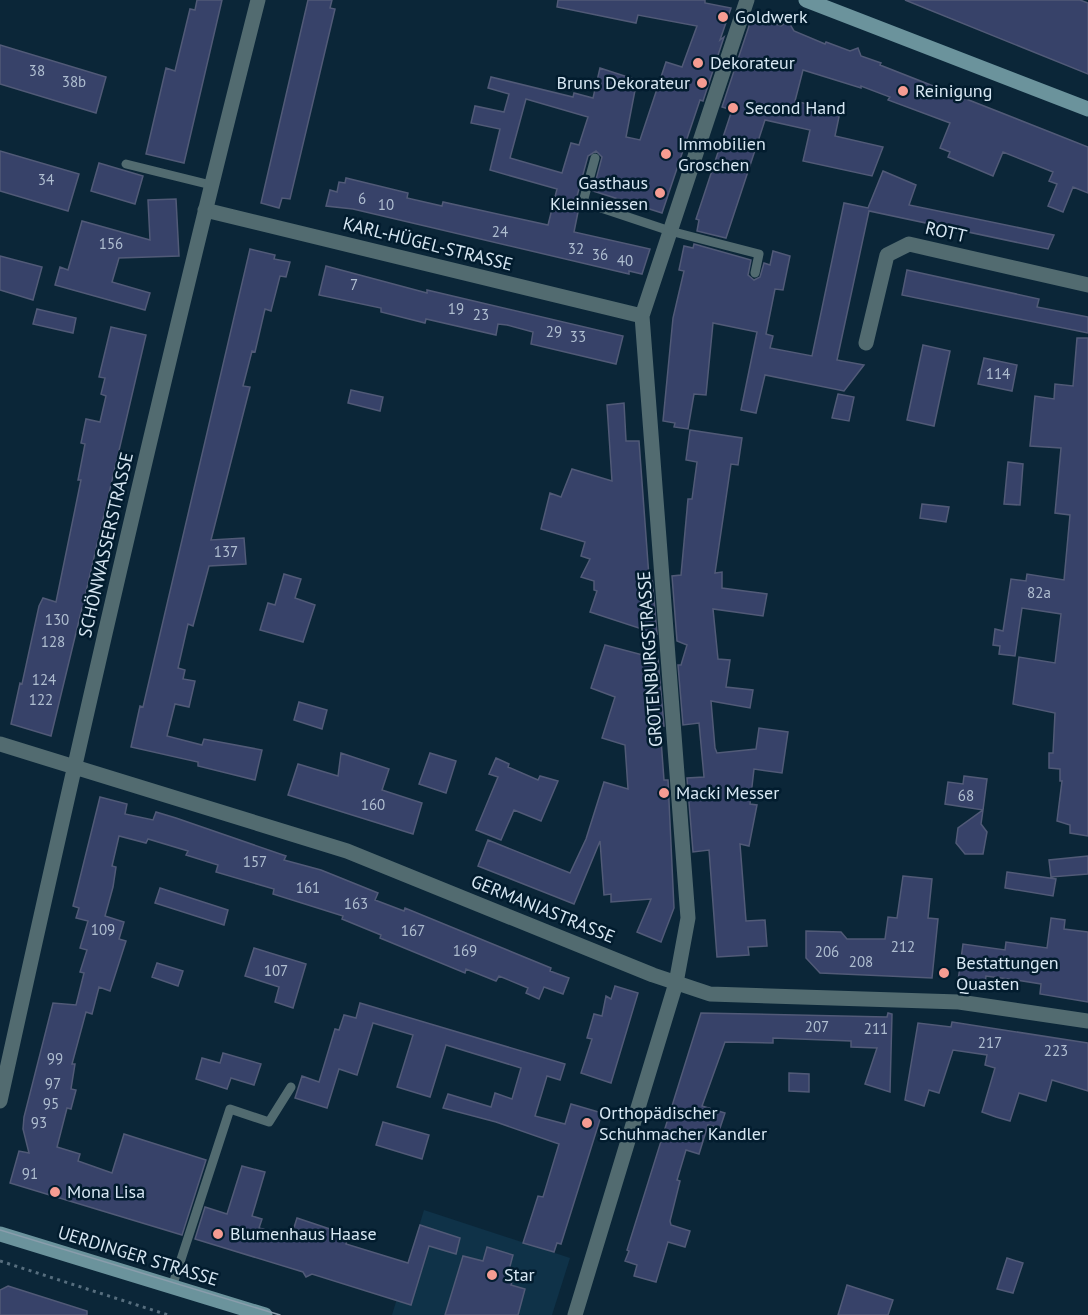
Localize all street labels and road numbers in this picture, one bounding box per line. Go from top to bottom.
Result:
street label: KARL-HÜGEL-STRASSE [341,211,515,276]
street label: ROTT [923,216,969,247]
street label: SCHÖNWASSERSTRASSE [73,450,138,640]
street label: GROTENBURGSTRASSE [632,570,667,748]
street label: GERMANIASTRASSE [468,869,618,948]
street label: UERDINGER STRASSE [55,1220,221,1291]

